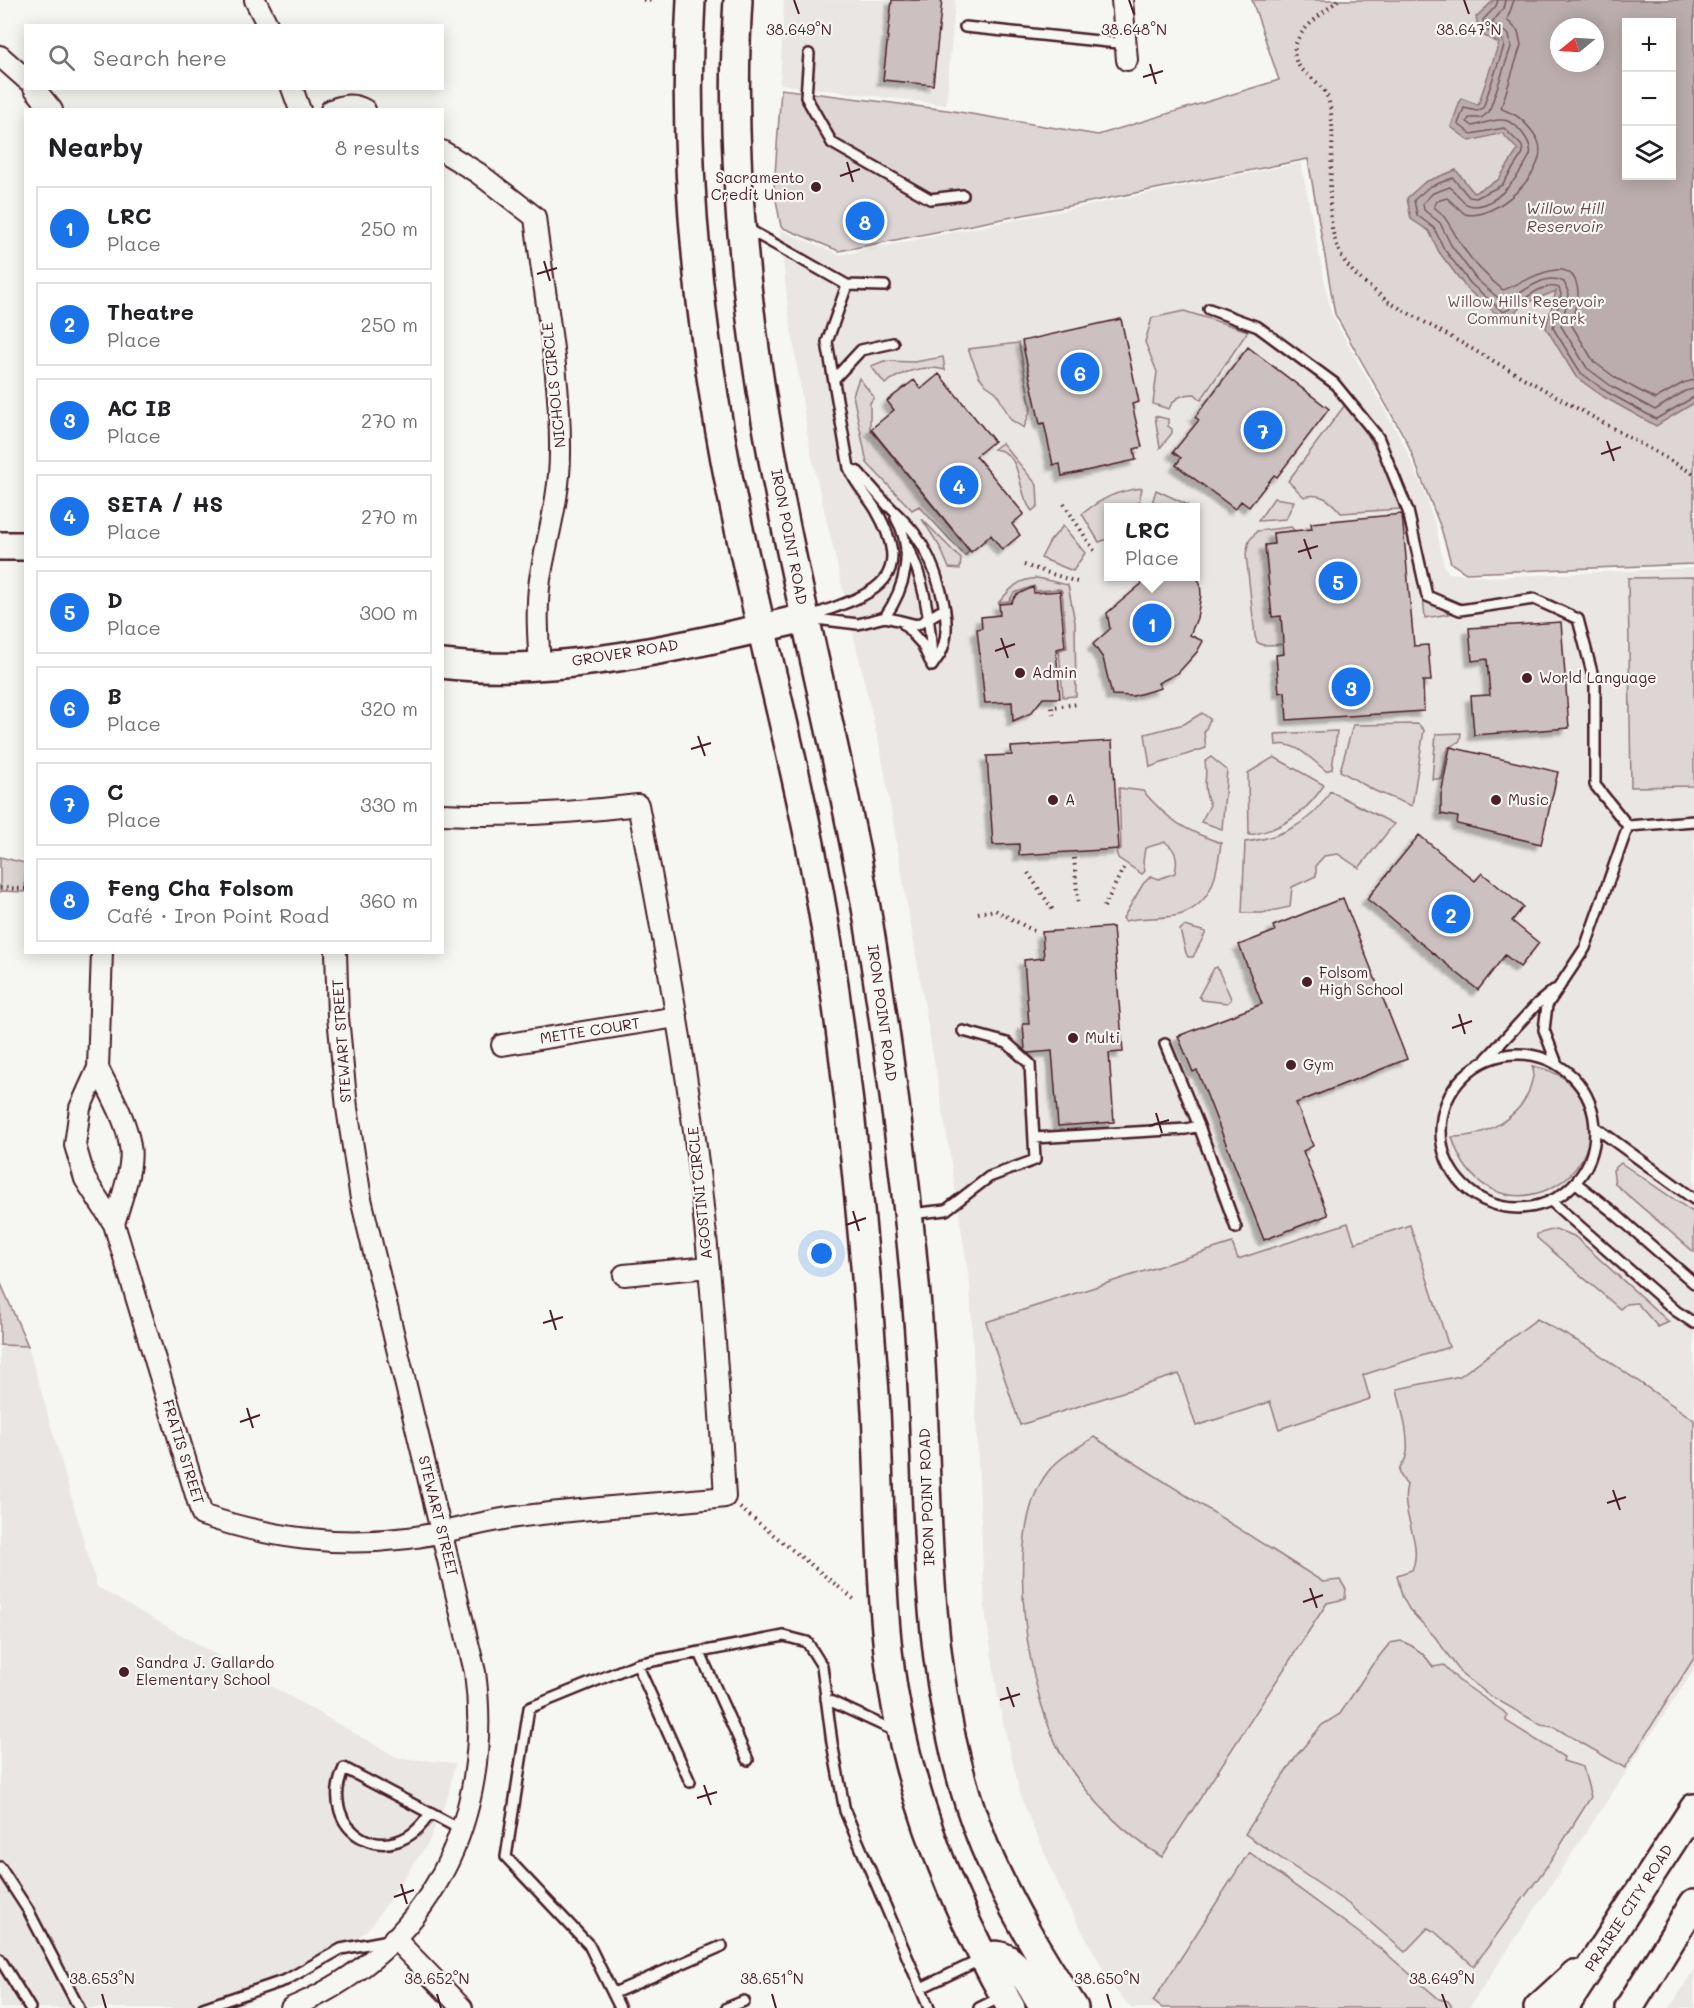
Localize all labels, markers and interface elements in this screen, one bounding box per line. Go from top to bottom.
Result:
north arrow [1550,18,1604,72]
map controls [1622,18,1676,180]
button: + [1622,18,1676,72]
text: 38.649°N [766,19,832,39]
text: 38.648°N [1101,19,1167,39]
text: 38.647°N [1436,19,1502,39]
search box [24,24,444,90]
icon: search [45,41,78,74]
text: Search here [93,43,227,72]
button: − [1622,72,1676,126]
button: layers [1622,126,1676,180]
text: Nearby [48,130,143,164]
text: 8 results [335,134,420,160]
place label: Sacramento Credit Union [711,167,804,204]
marker: Sacramento Credit Union [809,180,823,194]
water label: Willow Hill Reservoir [1526,197,1604,236]
pin: 8 [846,198,884,244]
text: LRC [107,201,151,230]
text: 1 [65,215,74,241]
text: 250 m [361,215,418,241]
text: Place [107,230,161,256]
park label: Willow Hills Reservoir Community Park [1447,291,1605,328]
text: Theatre [107,297,194,326]
text: 2 [64,311,75,337]
text: 250 m [361,311,418,337]
street label: NICHOLS CIRCLE [536,321,570,449]
text: Place [107,326,161,352]
pin: 6 [1060,350,1100,394]
text: AC IB [107,393,171,422]
text: 3 [64,407,76,433]
text: 270 m [361,407,418,433]
pin: 7 [1244,408,1282,452]
text: Place [107,422,161,448]
pin: 4 [940,462,978,508]
street label: IRON POINT ROAD [767,467,813,606]
text: SETA / HS [107,489,223,518]
text: 4 [63,503,76,529]
text: 270 m [361,503,418,529]
popup [1104,503,1200,581]
text: LRC [1125,515,1169,544]
text: Place [107,518,161,544]
text: Place [1125,544,1179,570]
pin: 5 [1318,558,1358,604]
text: D [107,585,123,614]
text: 5 [64,599,75,625]
text: 300 m [359,599,418,625]
pin: 1 [1132,600,1172,646]
text: Place [107,614,161,640]
street label: GROVER ROAD [570,634,679,670]
place label: Admin [1032,662,1077,682]
pin: 3 [1332,664,1370,710]
marker: Admin [1013,666,1027,680]
place label: World Language [1539,667,1656,687]
marker: World Language [1520,671,1534,685]
text: B [107,681,122,710]
text: 6 [63,695,76,721]
text: 320 m [360,695,418,721]
text: Place [107,710,161,736]
text: C [107,777,123,806]
place label: A [1065,789,1075,809]
place label: Music [1508,789,1549,809]
text: 7 [64,791,75,817]
text: 330 m [360,791,418,817]
marker: A [1046,793,1060,807]
marker: Music [1489,793,1503,807]
text: Place [107,806,161,832]
text: Feng Cha Folsom [107,873,294,902]
text: 8 [63,887,76,913]
text: 360 m [360,887,418,913]
pin: 2 [1432,892,1470,936]
text: Café · Iron Point Road [107,902,329,928]
street label: IRON POINT ROAD [863,943,902,1083]
place label: Folsom High School [1319,962,1404,999]
marker: Folsom High School [1300,975,1314,989]
street label: STEWART STREET [327,979,355,1103]
street label: METTE COURT [538,1012,641,1048]
place label: Multi [1085,1027,1120,1047]
marker: Multi [1066,1031,1080,1045]
place label: Gym [1303,1054,1334,1074]
marker: Gym [1284,1058,1298,1072]
street label: AGOSTINI CIRCLE [682,1125,716,1260]
your location [807,1239,836,1268]
street label: FRATIS STREET [159,1397,209,1507]
street label: IRON POINT ROAD [914,1428,938,1566]
street label: STEWART STREET [414,1453,464,1578]
place label: Sandra J. Gallardo Elementary School [136,1652,274,1689]
marker: Sandra J. Gallardo Elementary School [117,1665,131,1679]
street label: PRAIRIE CITY ROAD [1580,1840,1677,1975]
text: 38.653°N [69,1968,135,1988]
text: 38.652°N [404,1968,470,1988]
text: 38.651°N [740,1968,804,1988]
text: 38.650°N [1074,1968,1140,1988]
text: 38.649°N [1409,1968,1475,1988]

